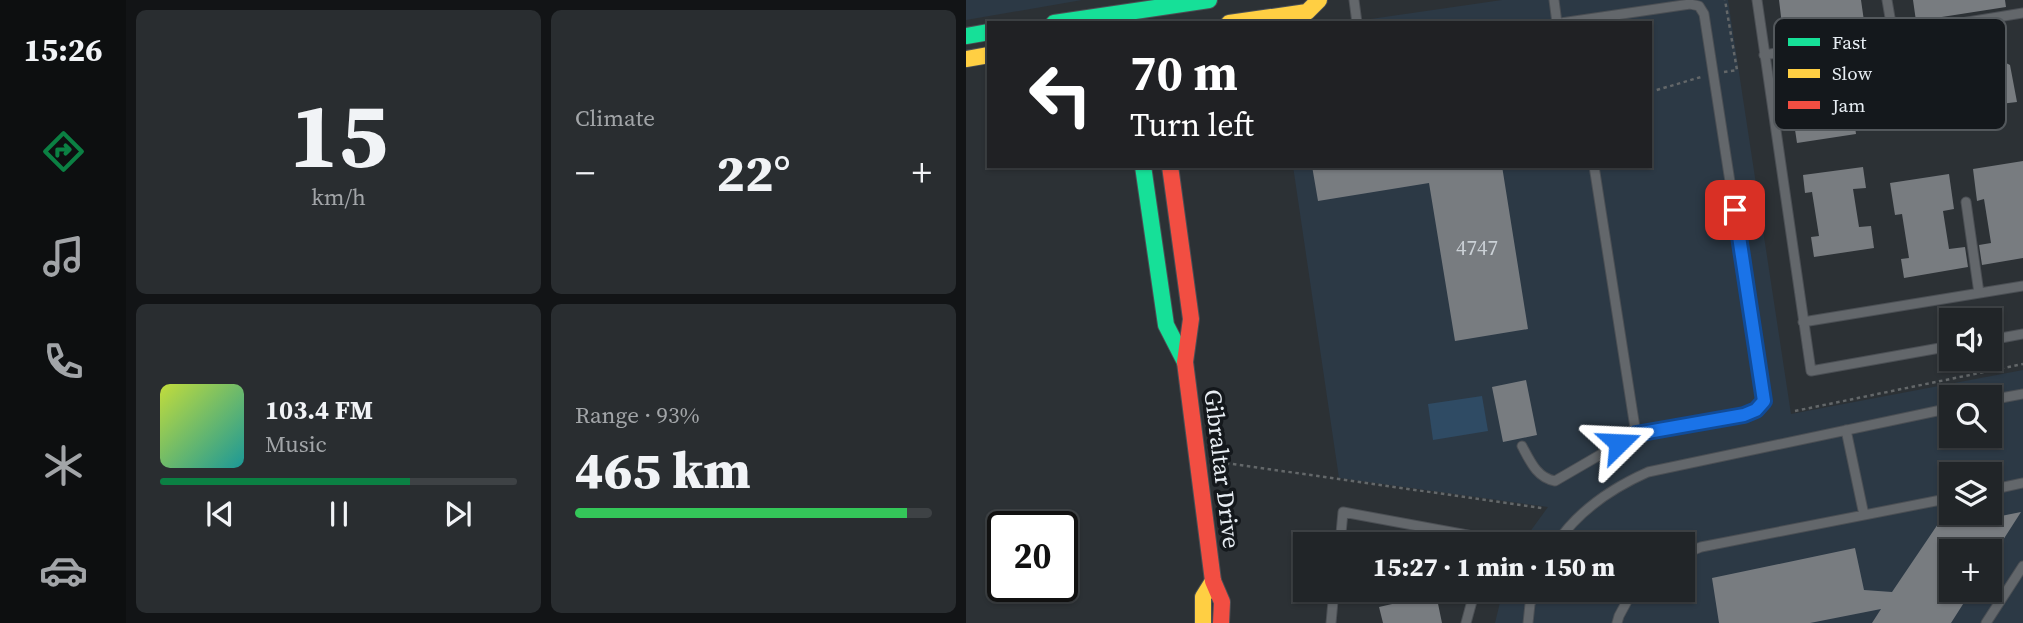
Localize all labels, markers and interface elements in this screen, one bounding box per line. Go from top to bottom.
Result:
legend [1774,18,2006,130]
text: 15:26 [24,28,102,72]
text: Fast [1832,29,1867,55]
text: 70 m [1130,39,1238,106]
icon: left [1015,49,1106,140]
text: Slow [1832,60,1873,86]
text: 15 [289,73,388,197]
text: Jam [1831,92,1865,118]
text: Climate [575,102,655,134]
text: Turn left [1130,103,1254,147]
icon: directions [39,127,88,176]
text: 22° [716,137,791,208]
text: − [575,147,595,199]
text: + [912,147,932,199]
pin [1705,180,1765,240]
text: km/h [311,181,366,213]
icon: arrive [1716,191,1754,229]
icon: music [39,232,88,281]
house number: 4747 [1456,233,1498,262]
map controls [1939,308,2002,602]
button: sound [1939,308,2002,371]
icon: phone [39,337,88,386]
button: search [1939,385,2002,448]
street label: Gibraltar Drive [1196,387,1249,550]
text: 103.4 FM [265,392,373,428]
text: Range · 93% [575,399,700,431]
position arrow [1582,406,1656,480]
text: Music [265,428,327,460]
text: 465 km [575,434,751,505]
icon: climate [39,441,88,490]
button: layers [1939,462,2002,525]
icon: previous [201,495,239,533]
icon: pause [320,495,358,533]
icon: next [439,495,477,533]
speed limit sign: 20 [987,511,1078,602]
button: + [1939,539,2002,602]
icon: car [39,546,88,595]
text: 15:27 · 1 min · 150 m [1373,549,1615,585]

